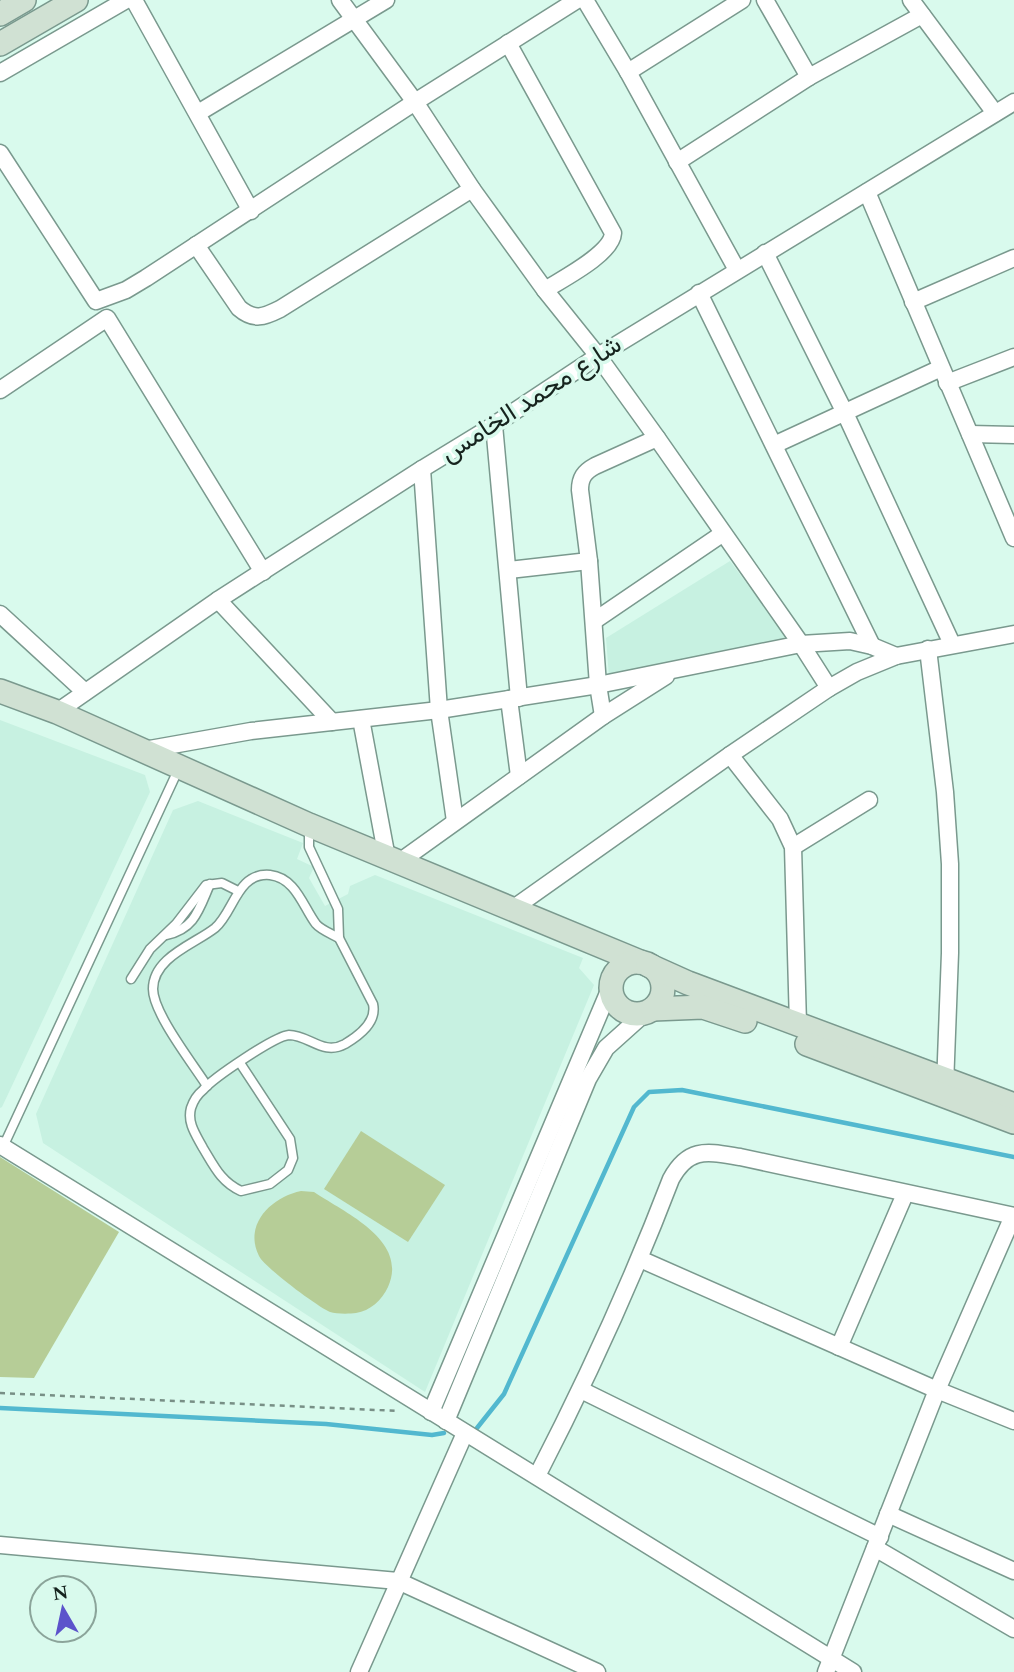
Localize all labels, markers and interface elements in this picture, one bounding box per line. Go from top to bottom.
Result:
street label: شارع محمد الخامس [432,325,630,473]
north arrow [28,1574,98,1644]
text: N [51,1578,71,1609]

